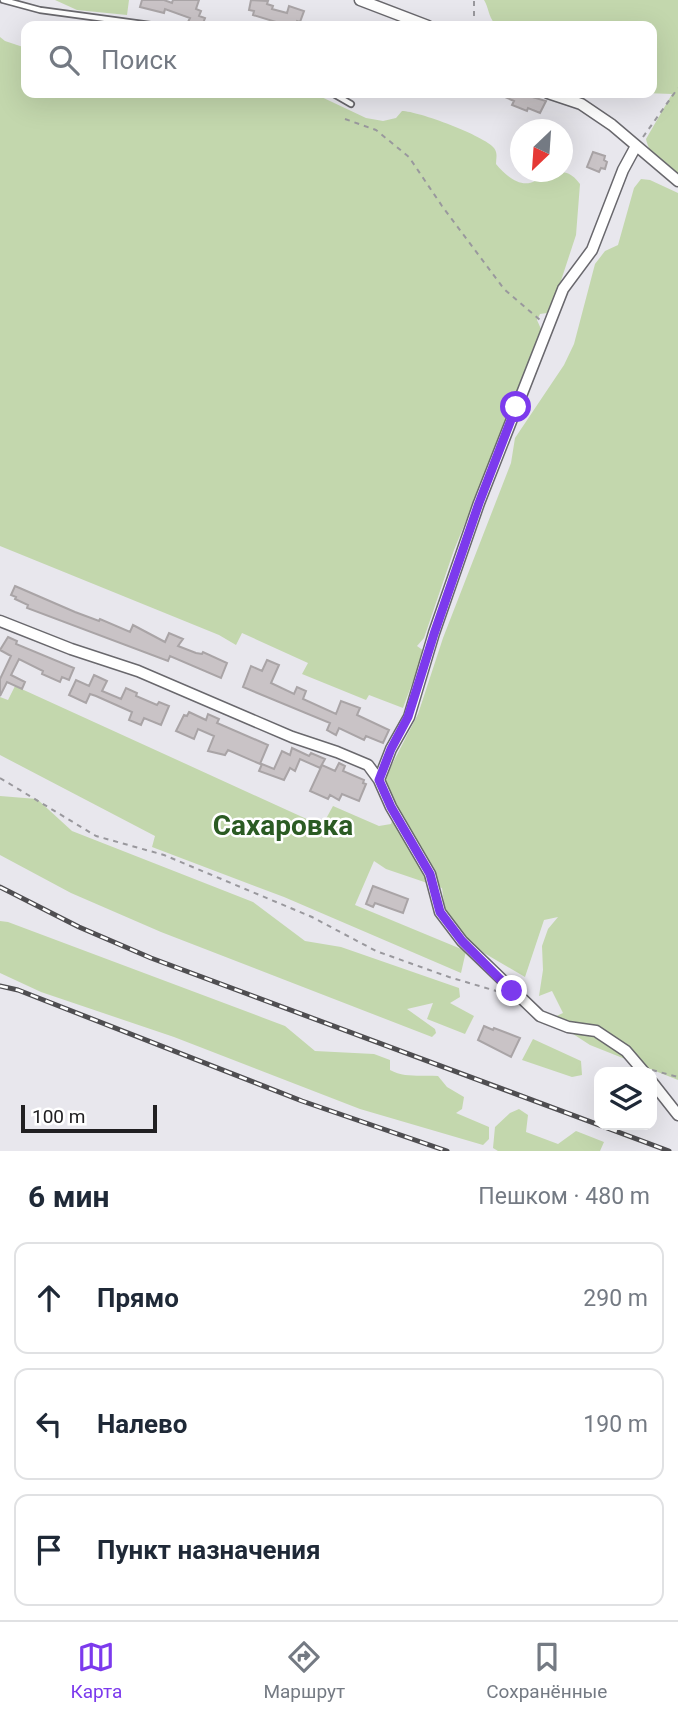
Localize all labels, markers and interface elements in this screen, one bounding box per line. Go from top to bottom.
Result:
search box [21,21,657,98]
icon: search [45,41,83,79]
text: Поиск [101,45,177,75]
north arrow [510,119,573,182]
route start [500,391,531,422]
district label: Сахаровка [213,809,353,842]
route end [496,975,527,1006]
map controls [594,1067,657,1130]
button: layers [594,1067,657,1130]
scale bar [21,1102,158,1134]
text: 100 m [32,1105,85,1128]
text: 6 мин [28,1179,109,1214]
text: Пешком · 480 m [478,1183,650,1210]
icon: ahead [30,1279,68,1317]
text: Прямо [97,1283,179,1313]
text: 290 m [583,1285,648,1312]
icon: left [30,1405,68,1443]
text: Налево [97,1409,187,1439]
text: 190 m [583,1411,648,1438]
icon: arrive [30,1531,68,1569]
text: Пункт назначения [97,1535,321,1565]
tab: Карта [71,1638,122,1703]
tab: Маршрут [263,1638,345,1703]
tab: Сохранённые [486,1638,607,1703]

